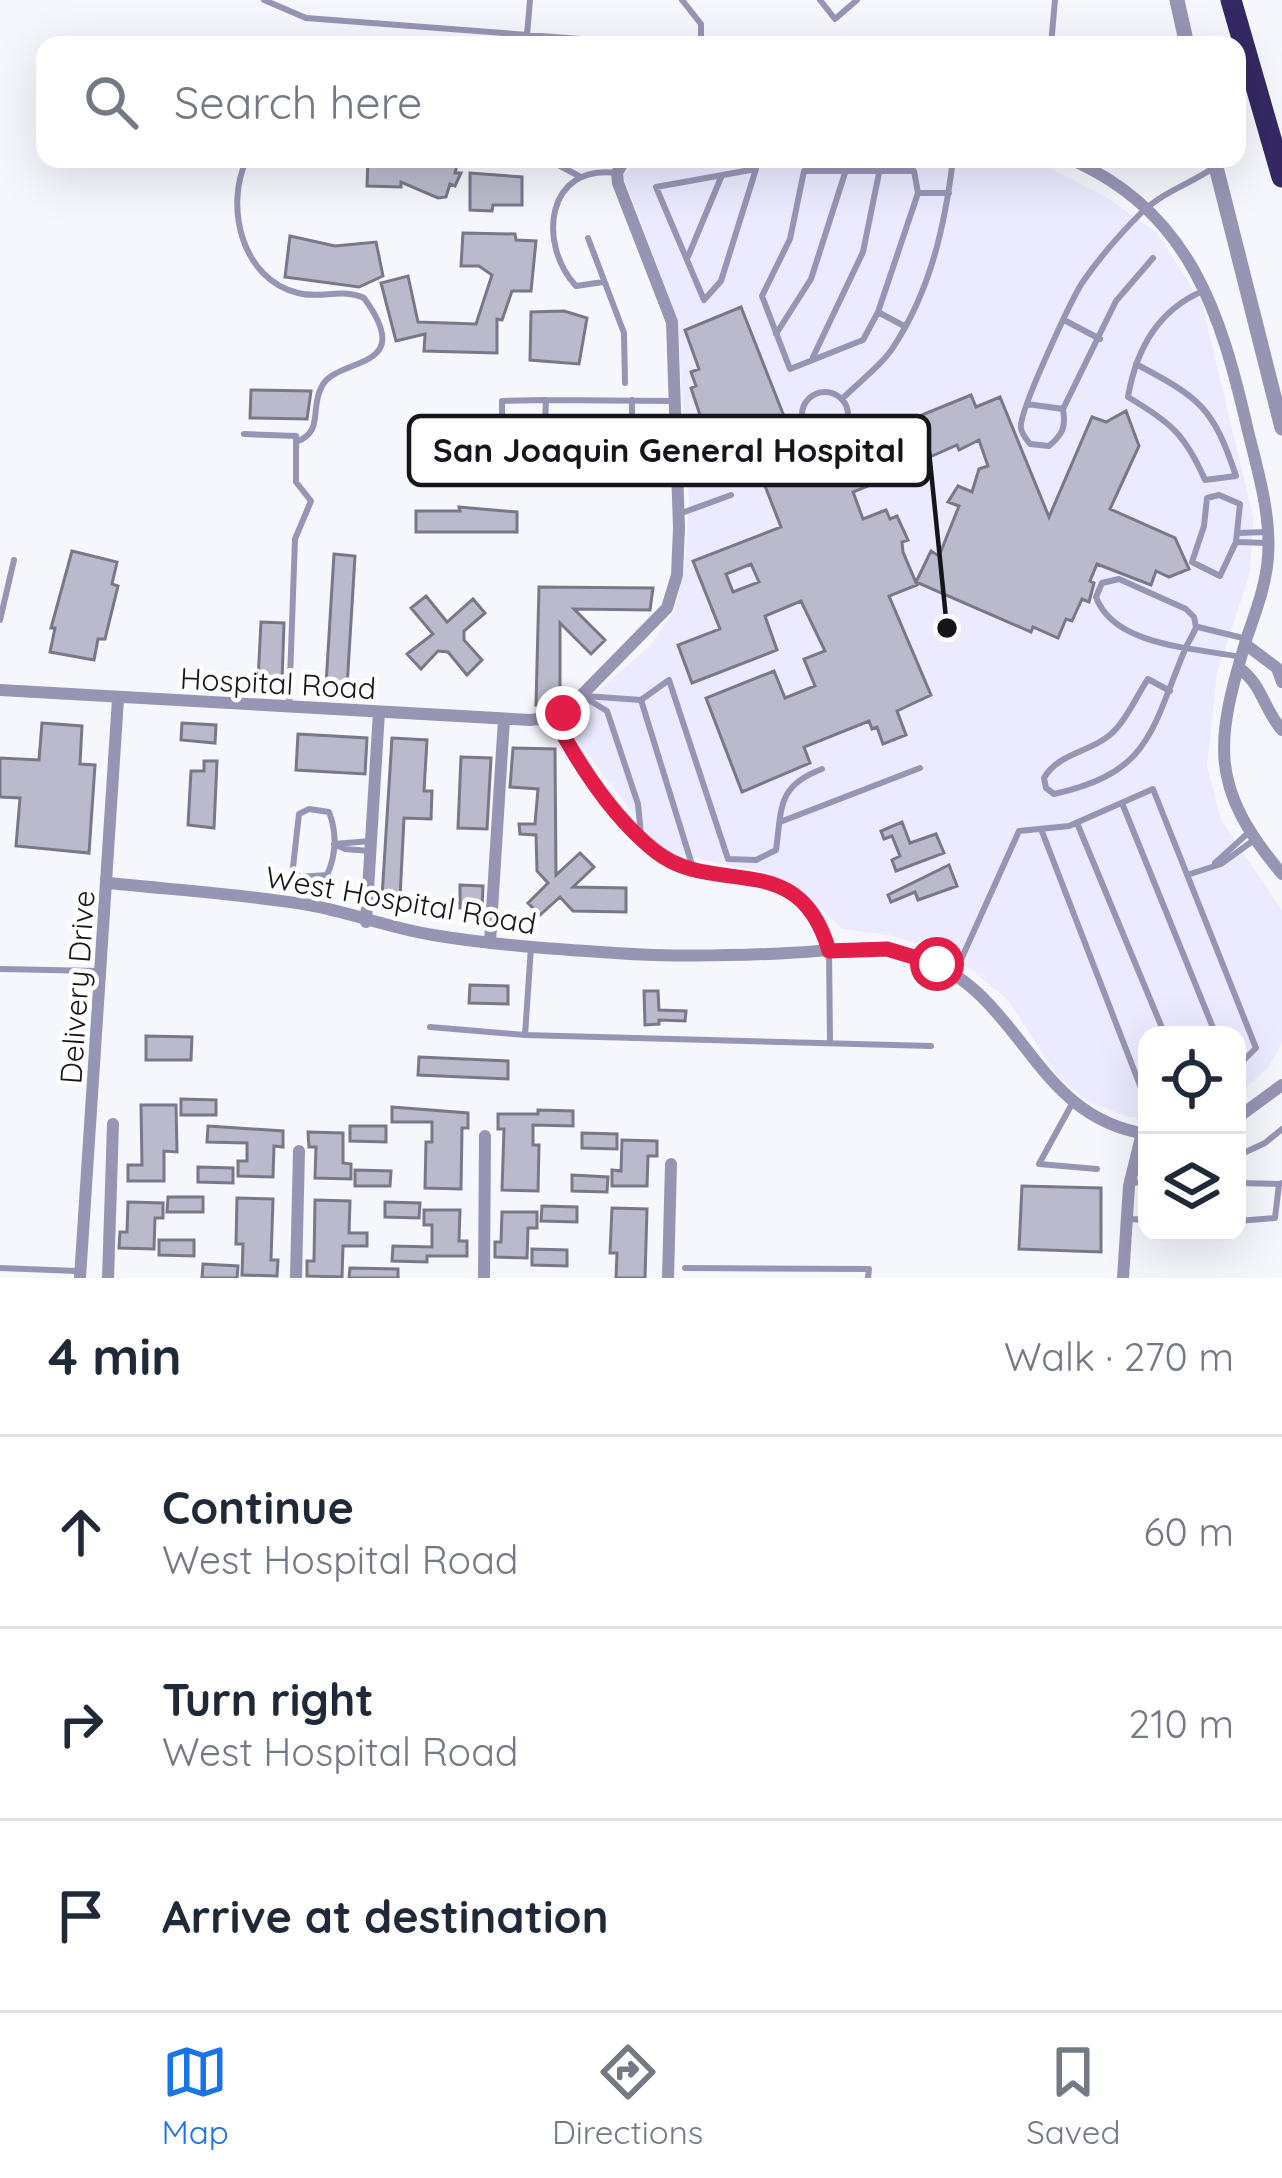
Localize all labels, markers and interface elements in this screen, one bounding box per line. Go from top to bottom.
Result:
search box [36,36,1246,168]
icon: search [78,69,144,135]
text: Search here [174,74,422,130]
callout: San Joaquin General Hospital [409,416,929,485]
text: San Joaquin General Hospital [433,429,905,470]
street label: Hospital Road [179,659,377,707]
route end [536,686,590,740]
street label: West Hospital Road [263,857,539,943]
street label: Delivery Drive [51,889,103,1085]
route start [910,937,964,991]
map controls [1138,1026,1246,1242]
button: locate [1138,1026,1246,1134]
button: layers [1138,1134,1246,1242]
text: 4 min [48,1324,182,1388]
text: Walk · 270 m [1004,1332,1234,1381]
text: Continue [162,1479,354,1535]
icon: ahead [48,1499,114,1565]
text: 60 m [1144,1507,1234,1556]
text: West Hospital Road [162,1535,518,1584]
text: Turn right [162,1671,374,1727]
icon: right [48,1691,114,1757]
text: 210 m [1129,1699,1234,1748]
text: West Hospital Road [162,1727,518,1776]
icon: arrive [48,1883,114,1949]
text: Arrive at destination [162,1888,608,1944]
tab: Map [162,2039,229,2152]
tab: Directions [552,2039,703,2152]
tab: Saved [1026,2039,1120,2152]

